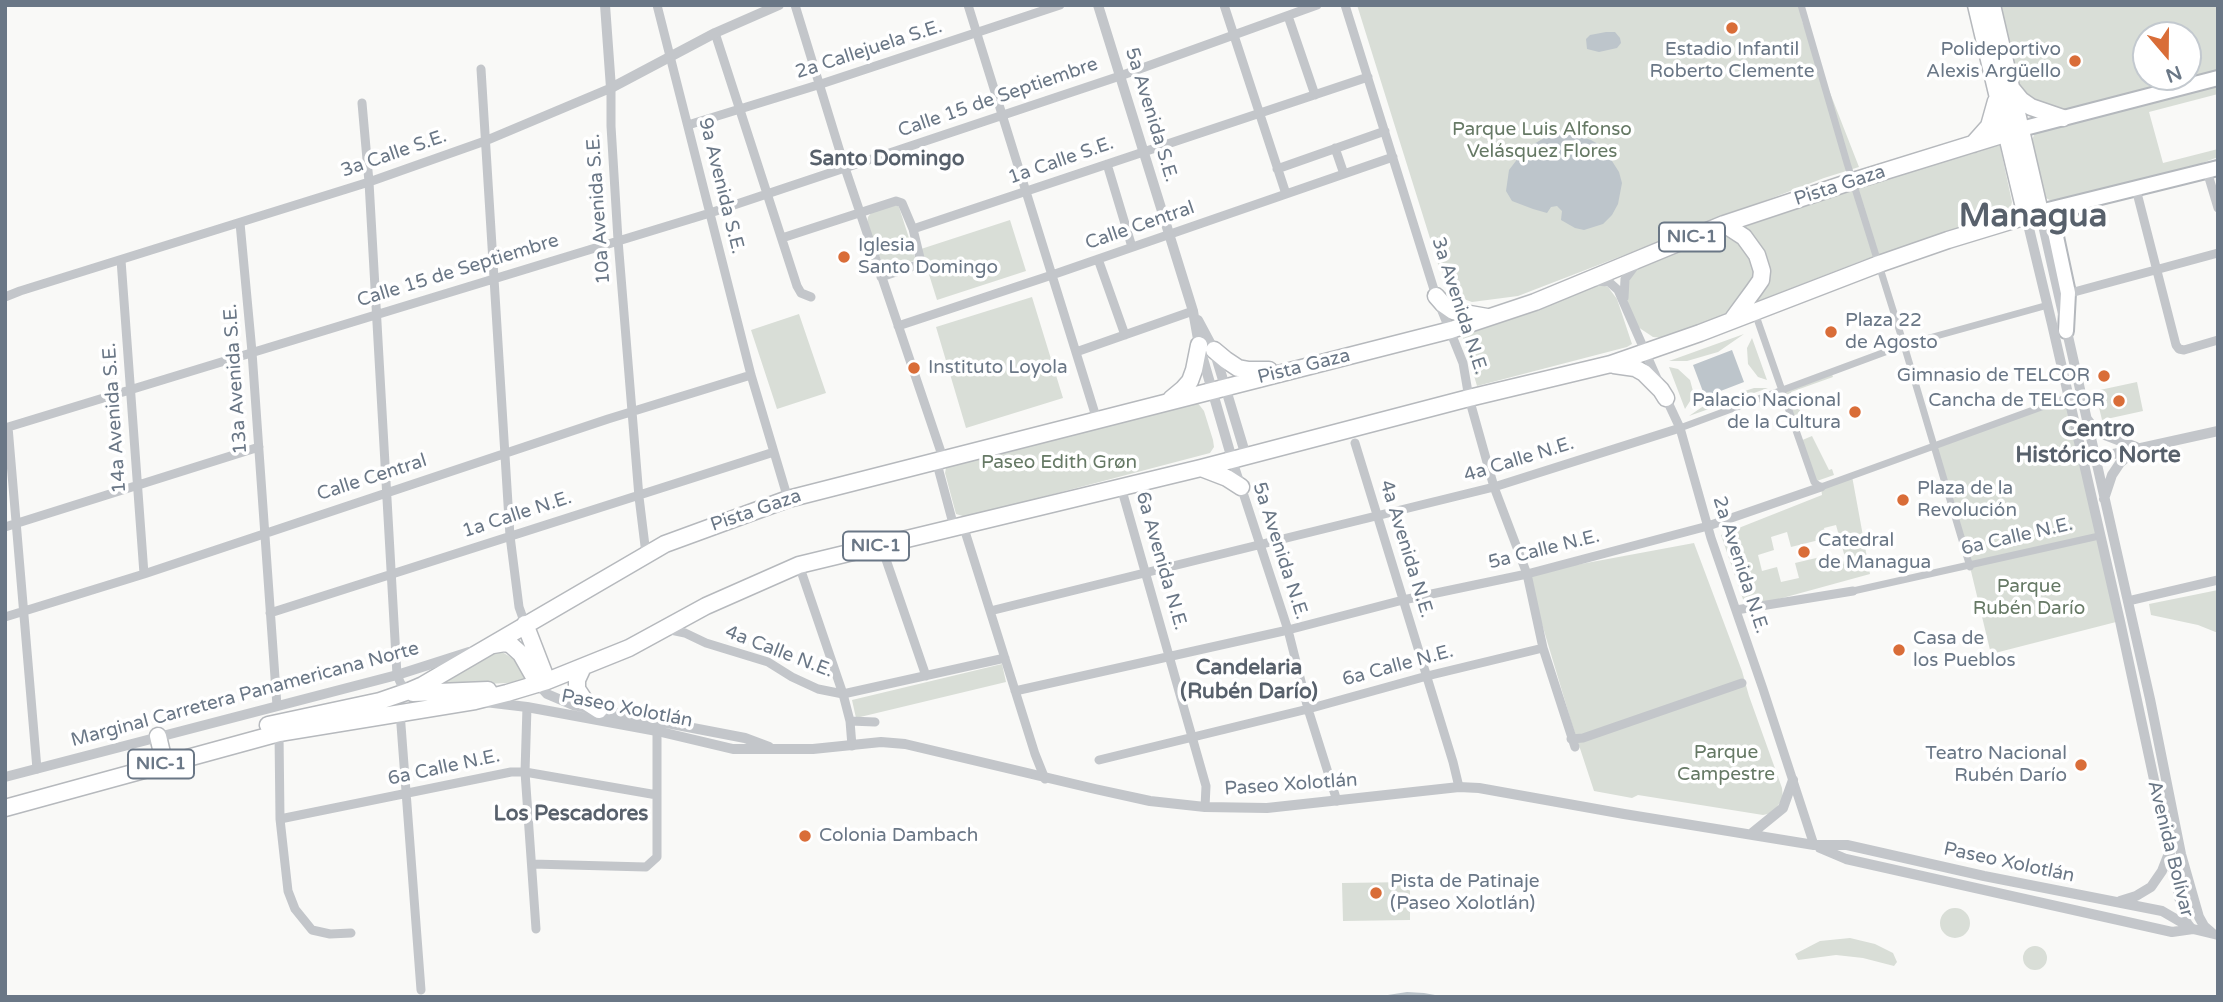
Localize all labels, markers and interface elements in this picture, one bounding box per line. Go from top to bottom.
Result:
street label: 2a Callejuela S.E. [793,16,945,84]
marker: Estadio Infantil Roberto Clemente [1724,20,1740,36]
north arrow [2132,21,2202,91]
place label: Estadio Infantil Roberto Clemente [1650,39,1814,83]
place label: Polideportivo Alexis Argüello [1926,39,2061,83]
street label: 5a Avenida S.E. [1120,45,1182,185]
street label: Calle 15 de Septiembre [895,53,1101,143]
marker: Polideportivo Alexis Argüello [2067,53,2083,69]
text: N [2163,61,2184,87]
street label: 9a Avenida S.E. [693,116,749,256]
park label: Parque Luis Alfonso Velásquez Flores [1452,119,1632,163]
street label: 3a Calle S.E. [338,125,450,183]
street label: 1a Calle S.E. [1005,132,1117,190]
street label: 10a Avenida S.E. [582,133,616,285]
district label: Santo Domingo [810,146,964,172]
street label: Pista Gaza [1792,161,1888,211]
street label: Calle Central [1082,197,1198,255]
district label: Managua [1959,197,2107,237]
road number: NIC-1 [1659,222,1725,251]
street label: Calle 15 de Septiembre [354,229,562,313]
place label: Iglesia Santo Domingo [858,235,998,279]
street label: 3a Avenida N.E. [1426,235,1492,377]
marker: Iglesia Santo Domingo [836,249,852,265]
street label: 13a Avenida S.E. [219,303,253,455]
place label: Plaza 22 de Agosto [1845,310,1938,354]
marker: Plaza 22 de Agosto [1823,324,1839,340]
street label: 14a Avenida S.E. [98,342,132,494]
street label: Pista Gaza [1255,345,1353,389]
place label: Instituto Loyola [928,357,1068,379]
marker: Instituto Loyola [906,360,922,376]
place label: Gimnasio de TELCOR [1897,365,2090,387]
marker: Gimnasio de TELCOR [2096,368,2112,384]
place label: Palacio Nacional de la Cultura [1692,390,1841,434]
place label: Cancha de TELCOR [1928,390,2105,412]
marker: Cancha de TELCOR [2111,393,2127,409]
marker: Palacio Nacional de la Cultura [1847,404,1863,420]
district label: Centro Histórico Norte [2015,416,2181,470]
street label: 4a Calle N.E. [1461,432,1577,488]
street label: Calle Central [314,450,430,506]
park label: Paseo Edith Grøn [981,452,1137,474]
street label: 4a Avenida N.E. [1374,477,1438,621]
place label: Plaza de la Revolución [1917,478,2017,522]
street label: 5a Avenida N.E. [1247,480,1313,622]
street label: Pista Gaza [708,485,804,537]
street label: 1a Calle N.E. [459,487,575,543]
street label: 6a Avenida N.E. [1130,489,1192,633]
marker: Plaza de la Revolución [1895,492,1911,508]
street label: 2a Avenida N.E. [1707,494,1773,636]
street label: 6a Calle N.E. [1959,513,2075,561]
street label: 5a Calle N.E. [1486,525,1602,575]
place label: Catedral de Managua [1818,530,1931,574]
road number: NIC-1 [843,532,909,560]
marker: Catedral de Managua [1796,544,1812,560]
park label: Parque Rubén Darío [1973,576,2085,620]
street label: 4a Calle N.E. [722,621,836,683]
place label: Casa de los Pueblos [1913,628,2016,672]
street label: Marginal Carretera Panamericana Norte [68,637,422,753]
street label: 6a Calle N.E. [1340,640,1456,692]
marker: Casa de los Pueblos [1891,642,1907,658]
district label: Candelaria (Rubén Darío) [1180,655,1318,705]
street label: Paseo Xolotlán [559,685,695,733]
park label: Parque Campestre [1677,742,1775,786]
place label: Teatro Nacional Rubén Darío [1925,743,2067,787]
street label: 6a Calle N.E. [386,745,502,791]
road number: NIC-1 [128,750,194,778]
marker: Teatro Nacional Rubén Darío [2073,757,2089,773]
street label: Paseo Xolotlán [1224,769,1358,801]
street label: Avenida Bolívar [2142,778,2198,920]
district label: Los Pescadores [494,801,648,827]
place label: Colonia Dambach [819,825,978,847]
marker: Colonia Dambach [797,828,813,844]
street label: Paseo Xolotlán [1941,838,2077,888]
place label: Pista de Patinaje (Paseo Xolotlán) [1390,871,1539,915]
marker: Pista de Patinaje (Paseo Xolotlán) [1368,885,1384,901]

